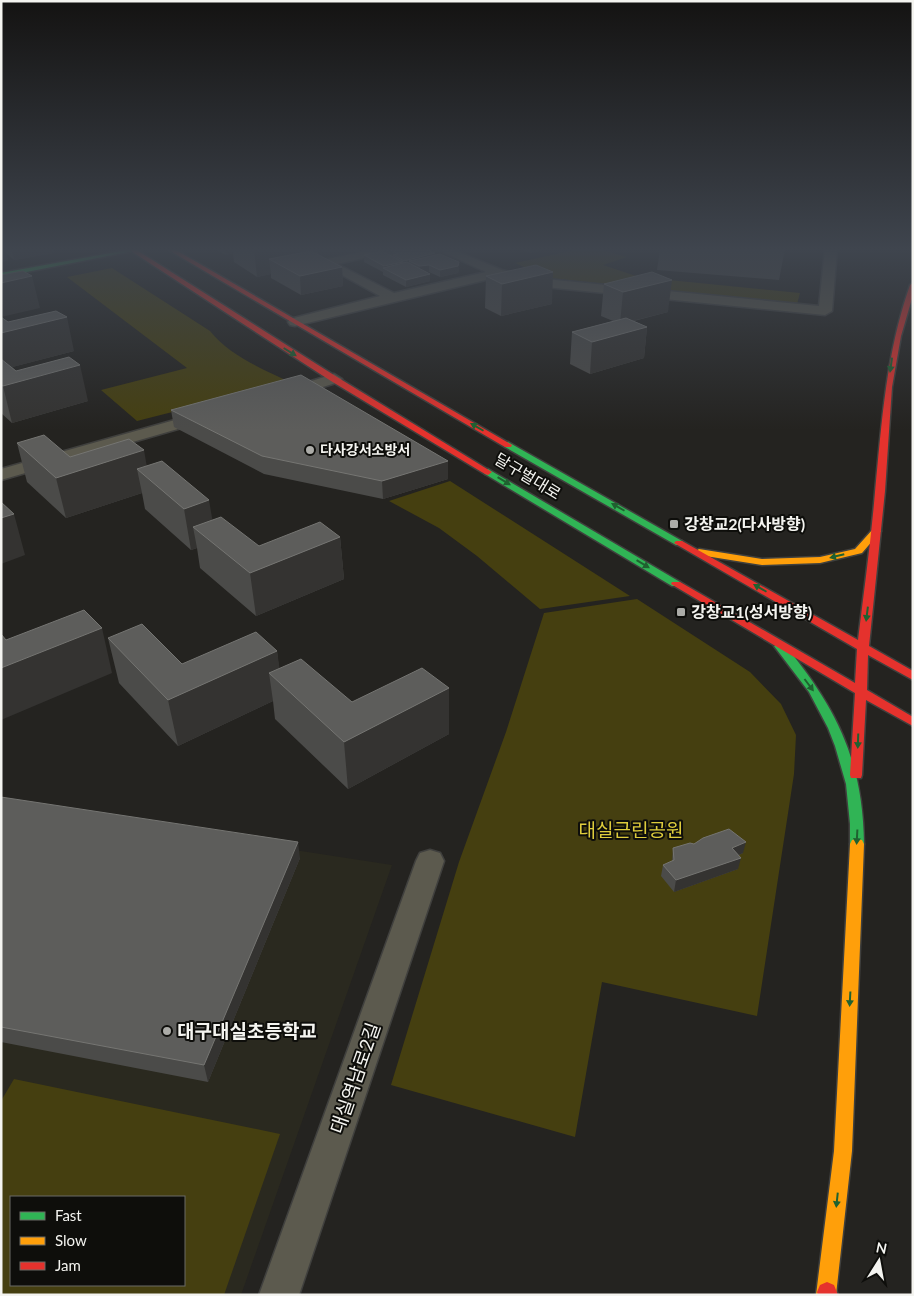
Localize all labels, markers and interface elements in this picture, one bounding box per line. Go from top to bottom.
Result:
one-way arrow [283,347,296,356]
one-way arrow [887,358,895,374]
one-way arrow [471,423,484,432]
place label: 다사강서소방서 [320,441,410,458]
marker: 다사강서소방서 [304,444,316,456]
street label: 달구벌대로 [492,448,565,503]
one-way arrow [497,476,510,485]
one-way arrow [612,503,625,512]
place label: 강창교2(다사방향) [684,514,805,533]
marker: 강창교2(다사방향) [668,518,680,530]
one-way arrow [829,552,844,560]
one-way arrow [637,559,650,568]
one-way arrow [753,583,766,592]
place label: 강창교1(성서방향) [691,602,812,621]
marker: 강창교1(성서방향) [675,606,687,618]
one-way arrow [863,607,871,623]
one-way arrow [804,678,815,691]
one-way arrow [853,733,861,749]
park label: 대실근린공원 [579,818,683,841]
one-way arrow [852,829,860,845]
one-way arrow [845,992,853,1008]
place label: 대구대실초등학교 [177,1019,317,1042]
street label: 대실역남로2길 [325,1019,384,1136]
marker: 대구대실초등학교 [161,1025,173,1037]
one-way arrow [833,1192,841,1208]
legend [10,1196,185,1286]
text: Fast [55,1206,82,1224]
text: Slow [55,1231,87,1249]
north arrow [854,1236,904,1286]
text: N [875,1238,888,1257]
text: Jam [55,1256,81,1274]

